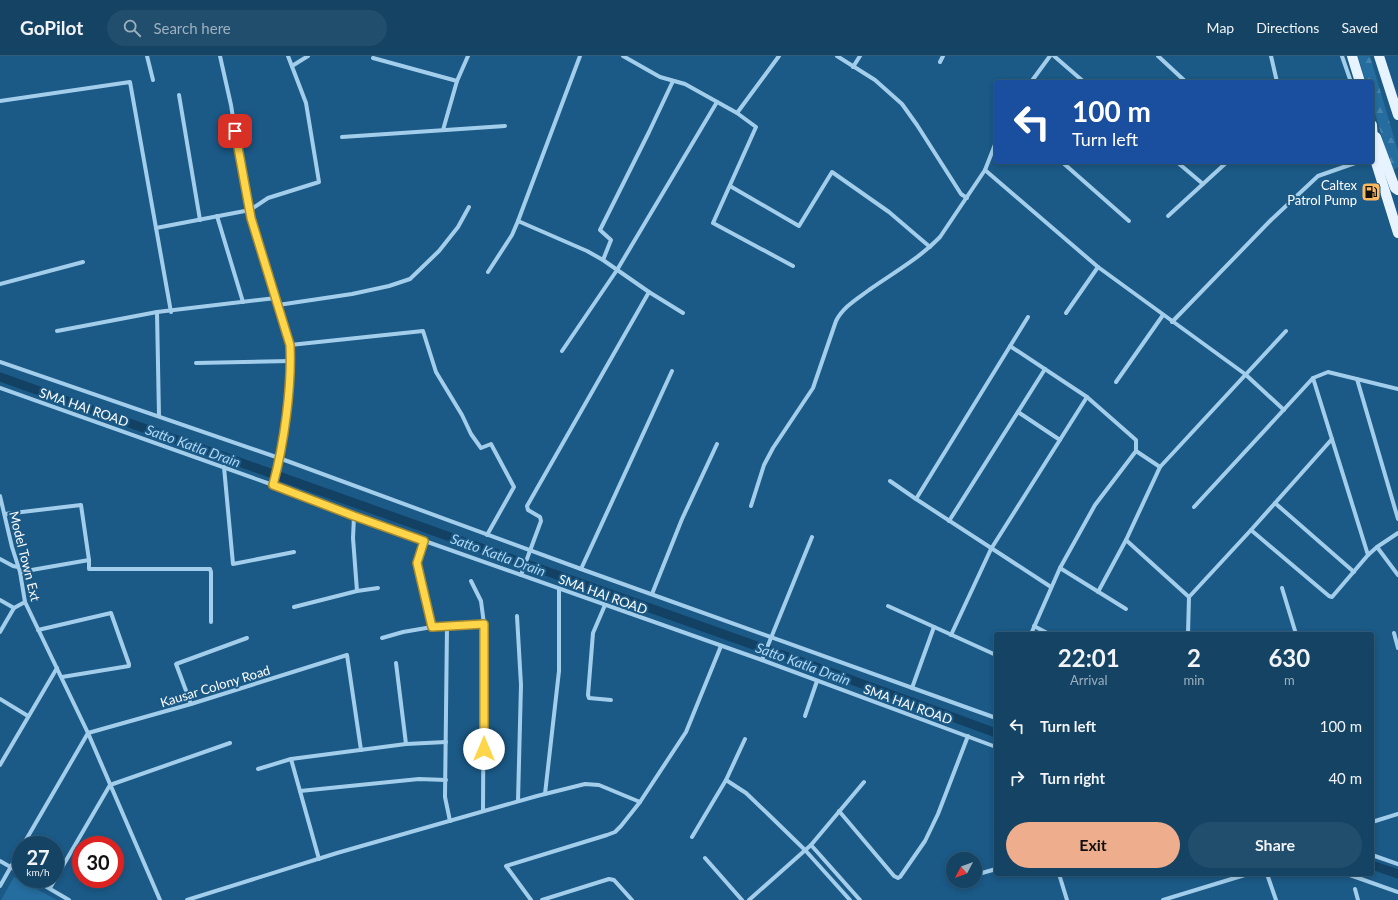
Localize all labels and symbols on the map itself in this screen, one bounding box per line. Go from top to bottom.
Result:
pin [218,114,252,148]
place label: Caltex Patrol Pump [1287,177,1358,208]
fuel station icon: Caltex Patrol Pump [1360,181,1382,203]
street label: SMA HAI ROAD [37,384,131,430]
water label: Satto Katla Drain [143,420,243,471]
street label: Model Town Ext [6,509,44,603]
water label: Satto Katla Drain [448,529,548,580]
street label: SMA HAI ROAD [556,571,650,618]
water label: Satto Katla Drain [753,638,853,689]
street label: Kausar Colony Road [158,662,272,710]
street label: SMA HAI ROAD [861,681,955,728]
position arrow [463,728,505,770]
speed limit sign: 30 [72,836,124,888]
north arrow [946,852,982,888]

